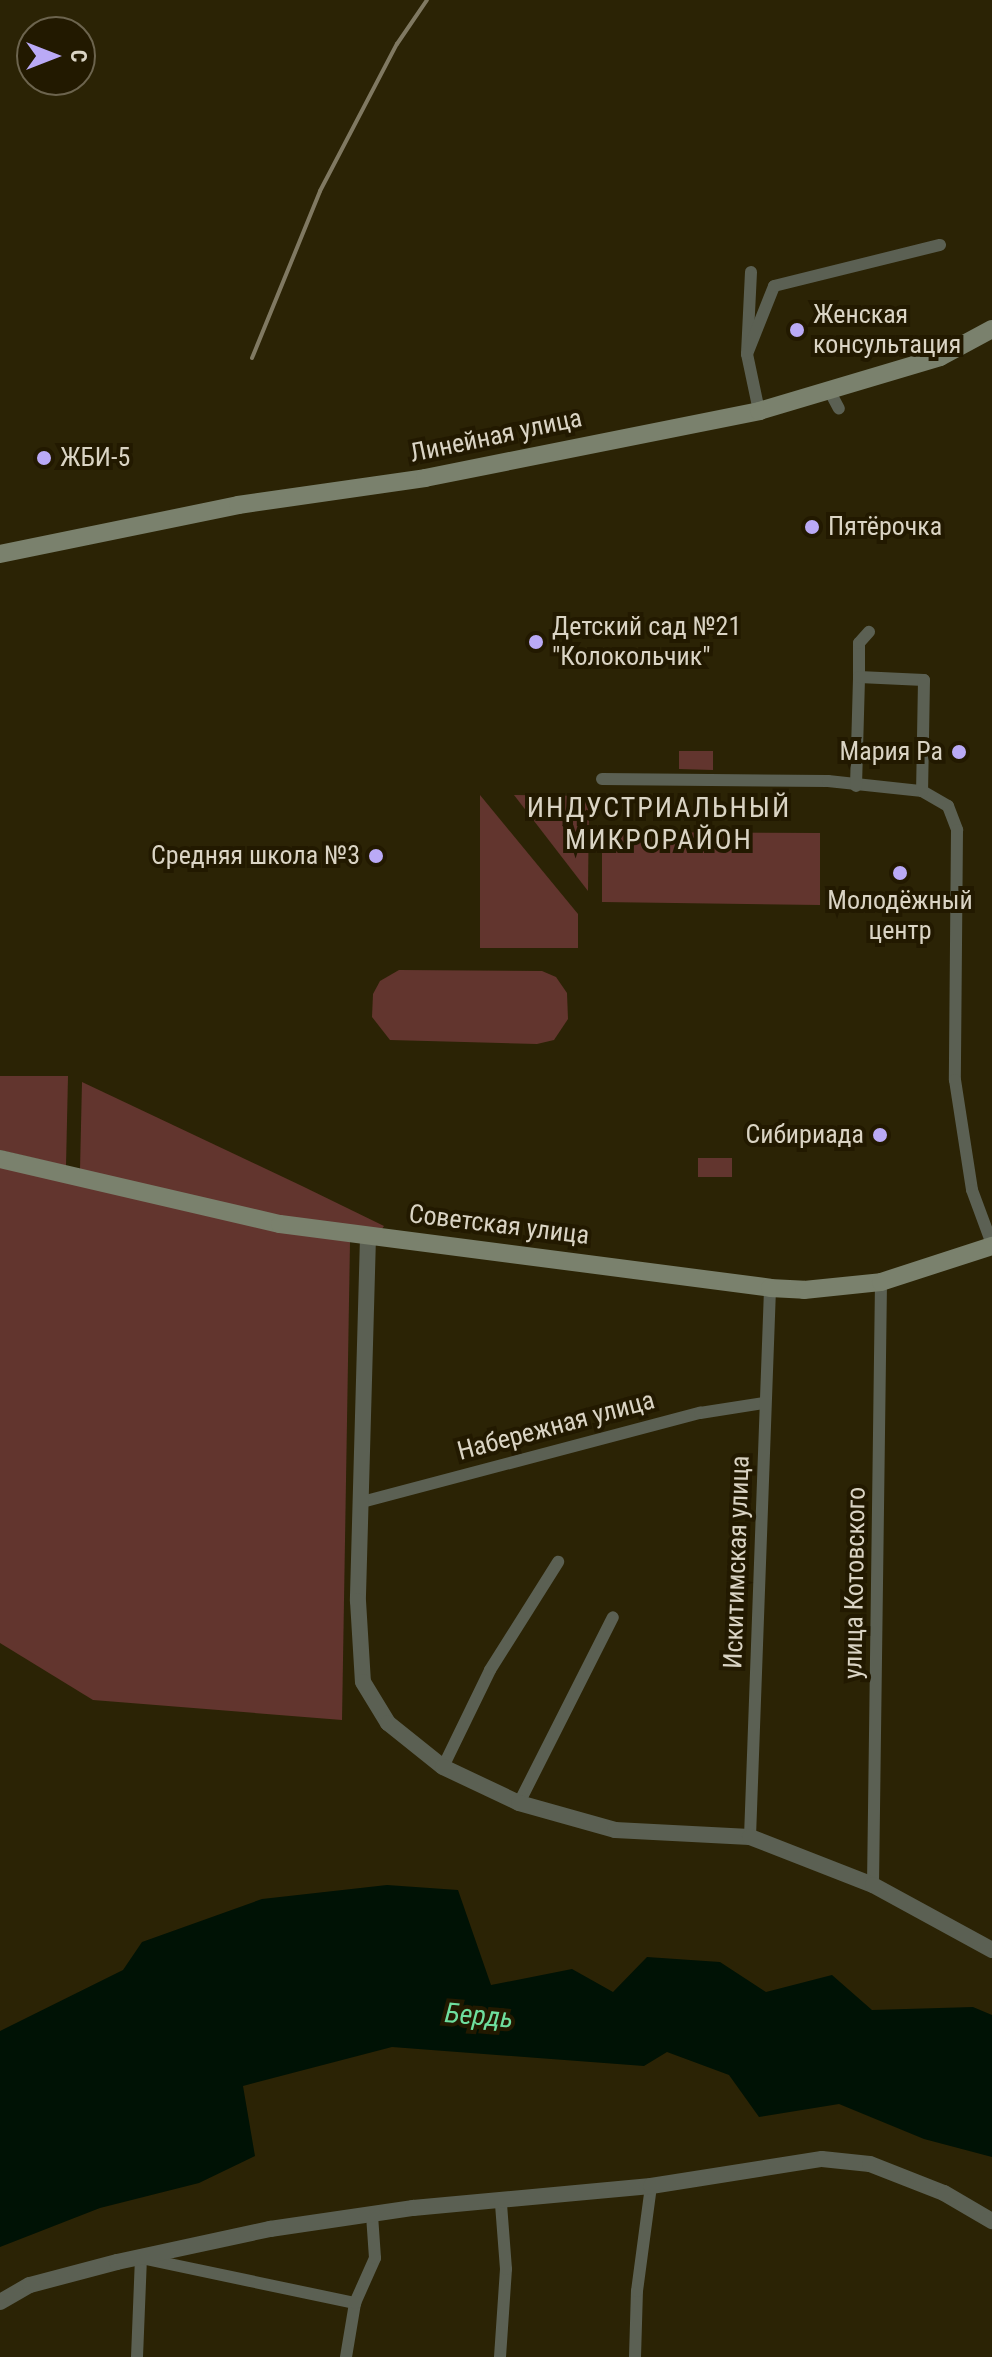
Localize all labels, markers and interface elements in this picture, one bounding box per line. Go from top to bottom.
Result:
north arrow [16,16,96,96]
text: С [66,50,91,62]
place label: Женская консультация [813,299,961,360]
marker: Женская консультация [788,321,806,339]
street label: Линейная улица [407,403,585,469]
place label: ЖБИ-5 [60,442,130,474]
marker: ЖБИ-5 [35,449,53,467]
place label: Пятёрочка [828,511,942,543]
marker: Пятёрочка [803,518,821,536]
place label: Детский сад №21 "Колокольчик" [552,611,741,672]
marker: Детский сад №21 "Колокольчик" [527,633,545,651]
place label: Мария Ра [840,736,943,768]
marker: Мария Ра [950,743,968,761]
district label: ИНДУСТРИАЛЬНЫЙ МИКРОРАЙОН [527,791,791,857]
place label: Средняя школа №3 [151,840,360,872]
marker: Средняя школа №3 [367,847,385,865]
marker: Молодёжный центр [891,864,909,882]
place label: Молодёжный центр [827,885,973,946]
place label: Сибириада [745,1119,864,1151]
marker: Сибириада [871,1126,889,1144]
street label: Советская улица [407,1198,591,1252]
street label: Набережная улица [454,1385,658,1467]
street label: Искитимская улица [718,1455,756,1669]
street label: улица Котовского [838,1487,872,1679]
water label: Бердь [443,1996,515,2036]

